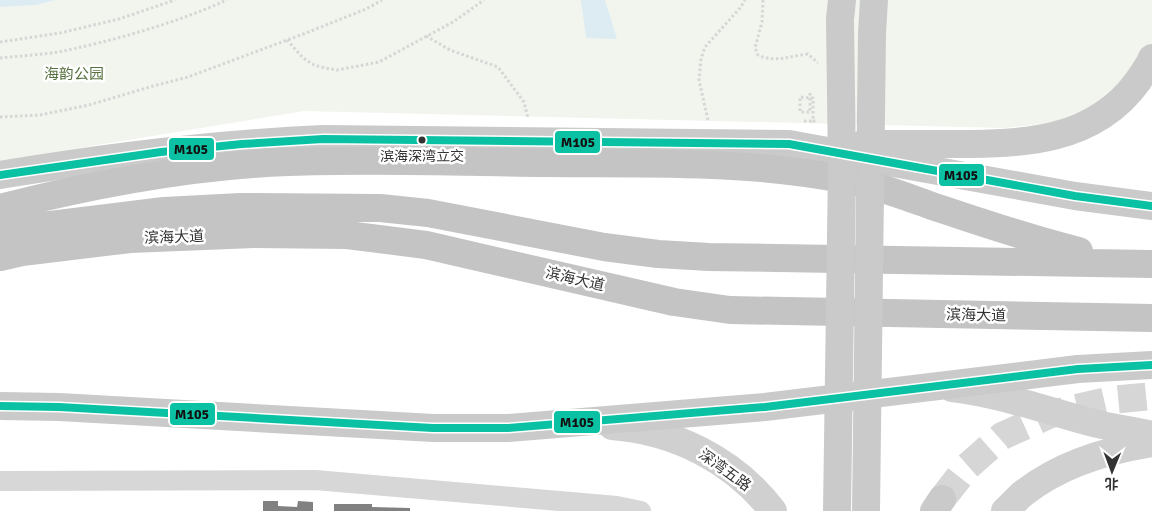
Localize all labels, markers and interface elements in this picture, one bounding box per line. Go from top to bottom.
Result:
park label: 海韵公园 [44,65,104,83]
line badge: M105 [554,130,601,154]
text: M105 [561,134,595,151]
marker: 滨海深湾立交 [417,135,427,145]
line badge: M105 [168,137,215,161]
text: M105 [174,141,208,158]
place label: 滨海深湾立交 [380,148,464,165]
line badge: M105 [938,163,985,187]
text: M105 [944,167,978,184]
street label: 滨海大道 [144,227,204,247]
street label: 滨海大道 [544,263,606,295]
street label: 滨海大道 [946,305,1006,325]
line badge: M105 [169,402,216,426]
text: M105 [175,406,209,423]
line badge: M105 [553,410,601,434]
text: M105 [560,414,594,431]
street label: 深湾五路 [695,445,755,495]
north arrow [1087,446,1137,496]
text: 北 [1105,475,1119,492]

